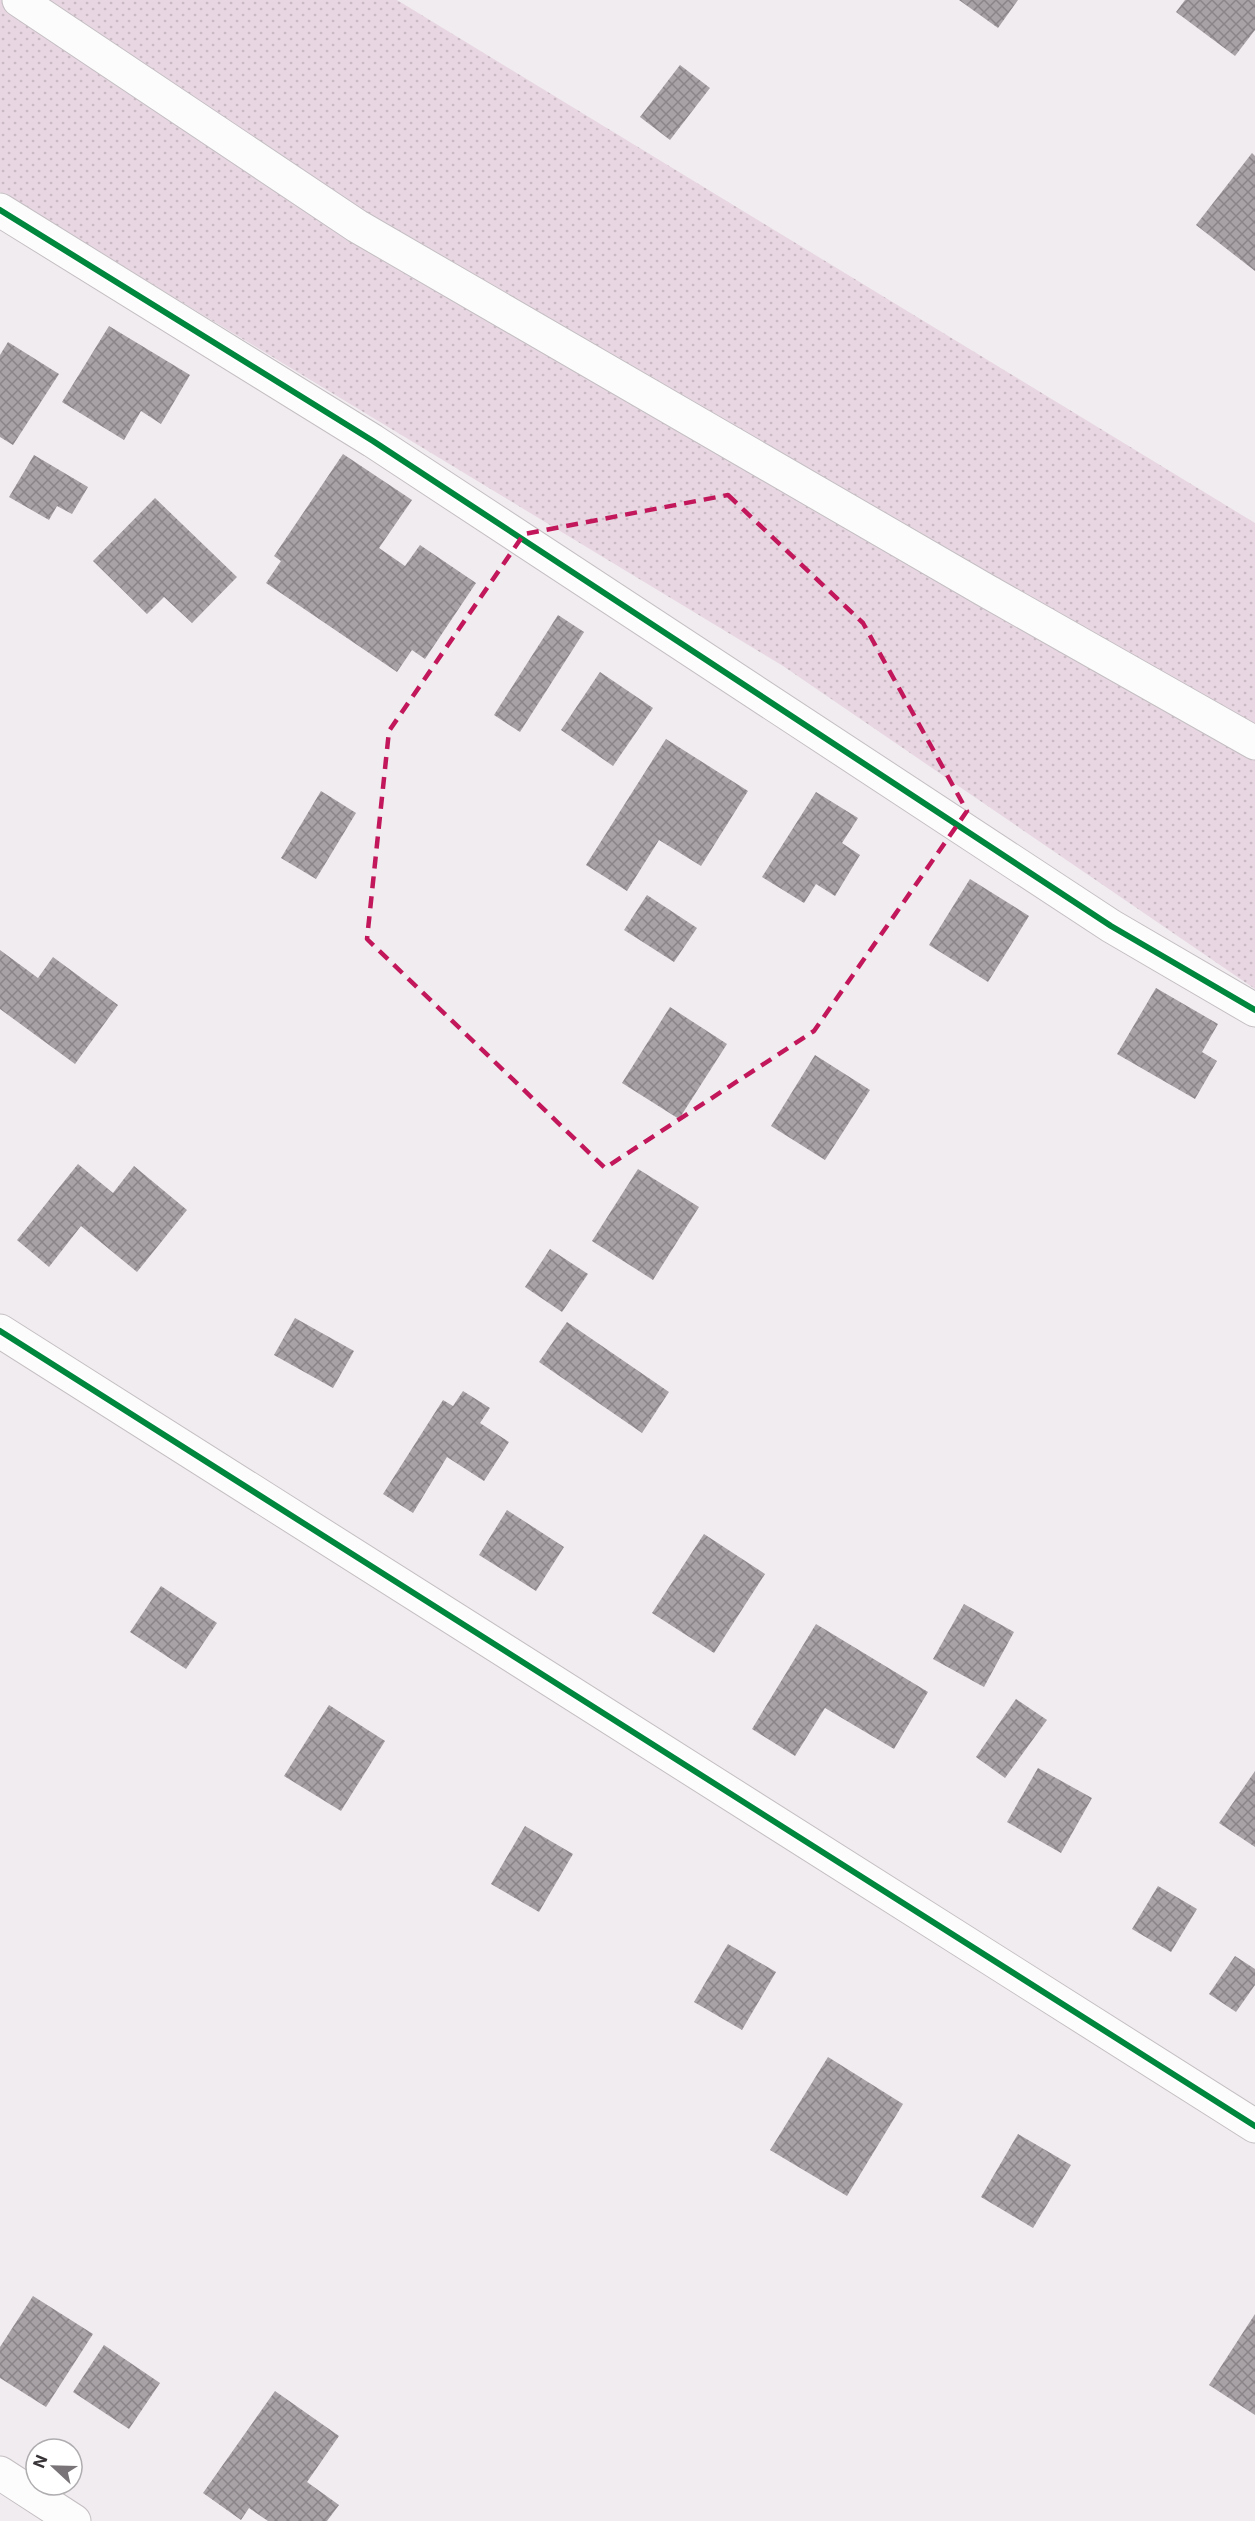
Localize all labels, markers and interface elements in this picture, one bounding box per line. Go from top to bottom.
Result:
north arrow [24,2437,84,2497]
text: N [29,2452,52,2471]

